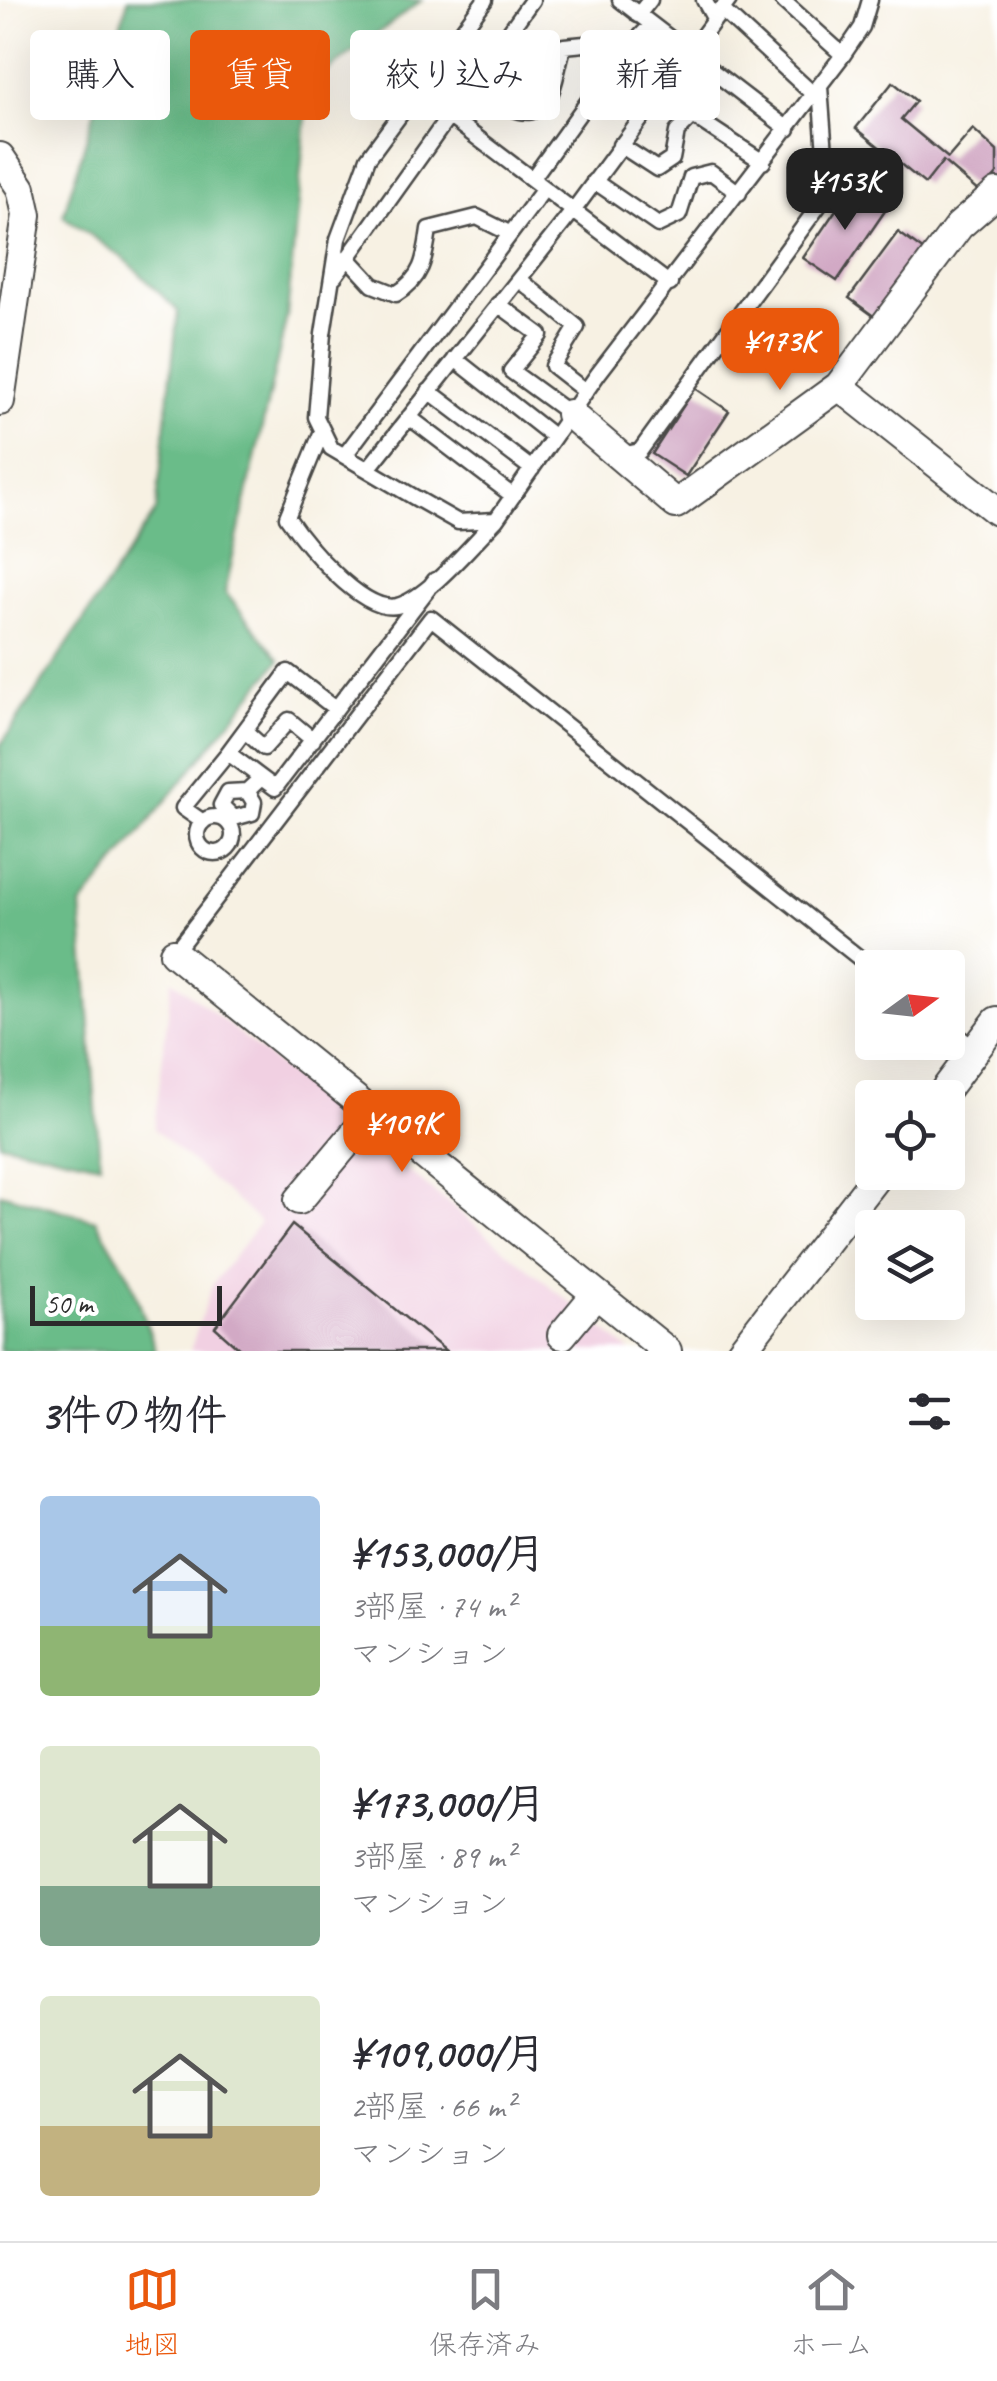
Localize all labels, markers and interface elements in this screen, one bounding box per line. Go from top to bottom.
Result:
chip: 購入 [30,30,170,120]
chip: 賃貸 [190,30,330,120]
chip: 絞り込み [350,30,560,120]
chip: 新着 [580,30,720,120]
pin: ¥153K [775,148,915,233]
text: ¥153K [808,160,882,201]
pin: ¥173K [710,308,850,393]
text: ¥173K [743,320,817,361]
north arrow [855,950,965,1060]
map controls [855,950,965,1320]
button: locate [855,1080,965,1190]
pin: ¥109K [332,1090,472,1175]
text: ¥109K [365,1102,439,1143]
button: layers [855,1210,965,1320]
scale bar [30,1281,222,1326]
text: 50 m [45,1286,93,1321]
icon: filters [902,1384,957,1439]
text: 3件の物件 [40,1389,227,1442]
text: ¥153,000/月 [350,1527,546,1580]
icon: home [120,1536,240,1656]
text: 3部屋 · 74 m² [350,1586,515,1627]
text: マンション [350,1633,509,1674]
text: ¥173,000/月 [350,1777,546,1830]
icon: home [120,1786,240,1906]
text: 3部屋 · 89 m² [350,1836,515,1877]
text: マンション [350,1883,509,1924]
text: ¥109,000/月 [350,2027,546,2080]
icon: home [120,2036,240,2156]
text: 2部屋 · 66 m² [350,2086,515,2127]
text: マンション [350,2133,509,2174]
tab: 地図 [124,2262,180,2362]
tab: 保存済み [429,2262,541,2362]
tab: ホーム [790,2262,873,2362]

